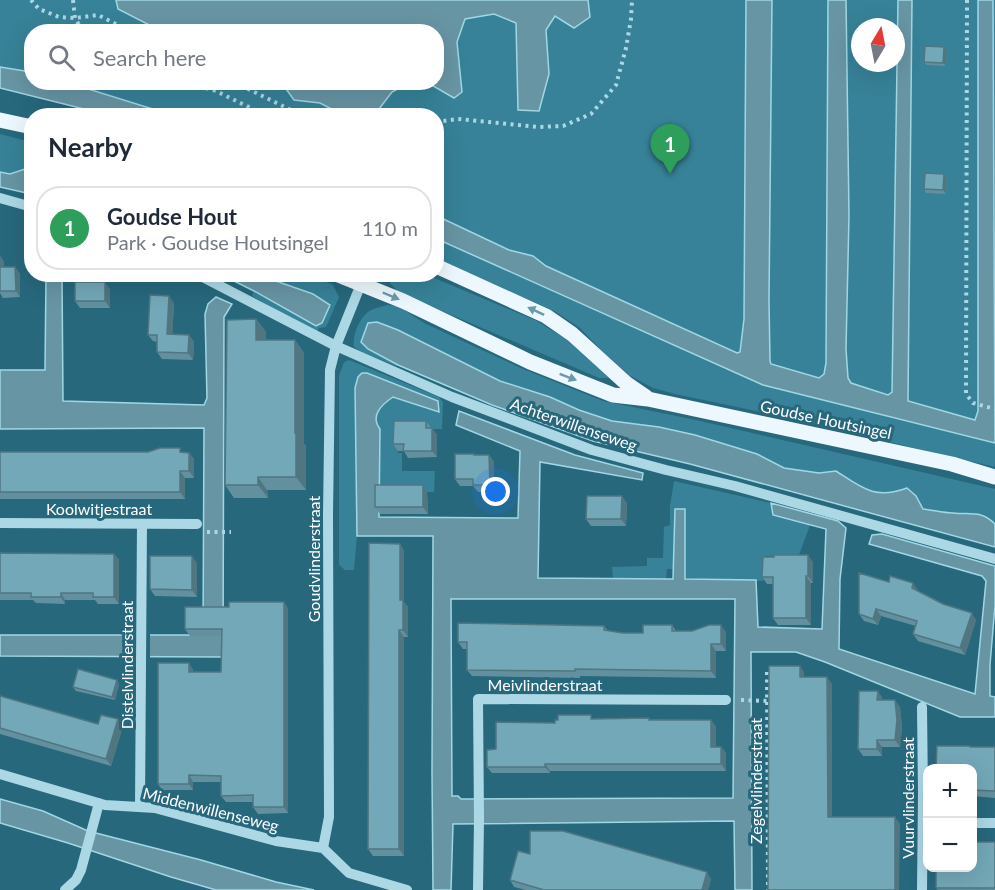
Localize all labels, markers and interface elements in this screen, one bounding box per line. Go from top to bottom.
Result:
north arrow [851,18,905,72]
search box [24,24,444,90]
icon: search [45,41,78,74]
text: Search here [93,44,206,71]
pin: 1 [650,124,690,174]
text: Nearby [48,131,133,163]
text: Goudse Hout [107,203,237,230]
text: 1 [64,216,75,240]
text: 110 m [362,216,418,240]
text: Park · Goudse Houtsingel [107,230,329,254]
one-way arrow [382,291,400,301]
one-way arrow [528,307,545,316]
one-way arrow [559,373,577,382]
street label: Achterwillenseweg [508,393,640,455]
street label: Goudse Houtsingel [759,396,893,442]
your location [481,477,510,506]
street label: Goudvlinderstraat [304,496,323,622]
street label: Koolwitjestraat [46,499,152,518]
street label: Distelvlinderstraat [117,600,136,729]
street label: Meivlinderstraat [488,675,603,694]
street label: Zegelvlinderstraat [746,718,765,844]
street label: Vuurvlinderstraat [898,737,917,859]
map controls [923,764,977,872]
button: + [923,764,977,818]
street label: Middenwillenseweg [141,783,281,835]
button: − [923,818,977,872]

